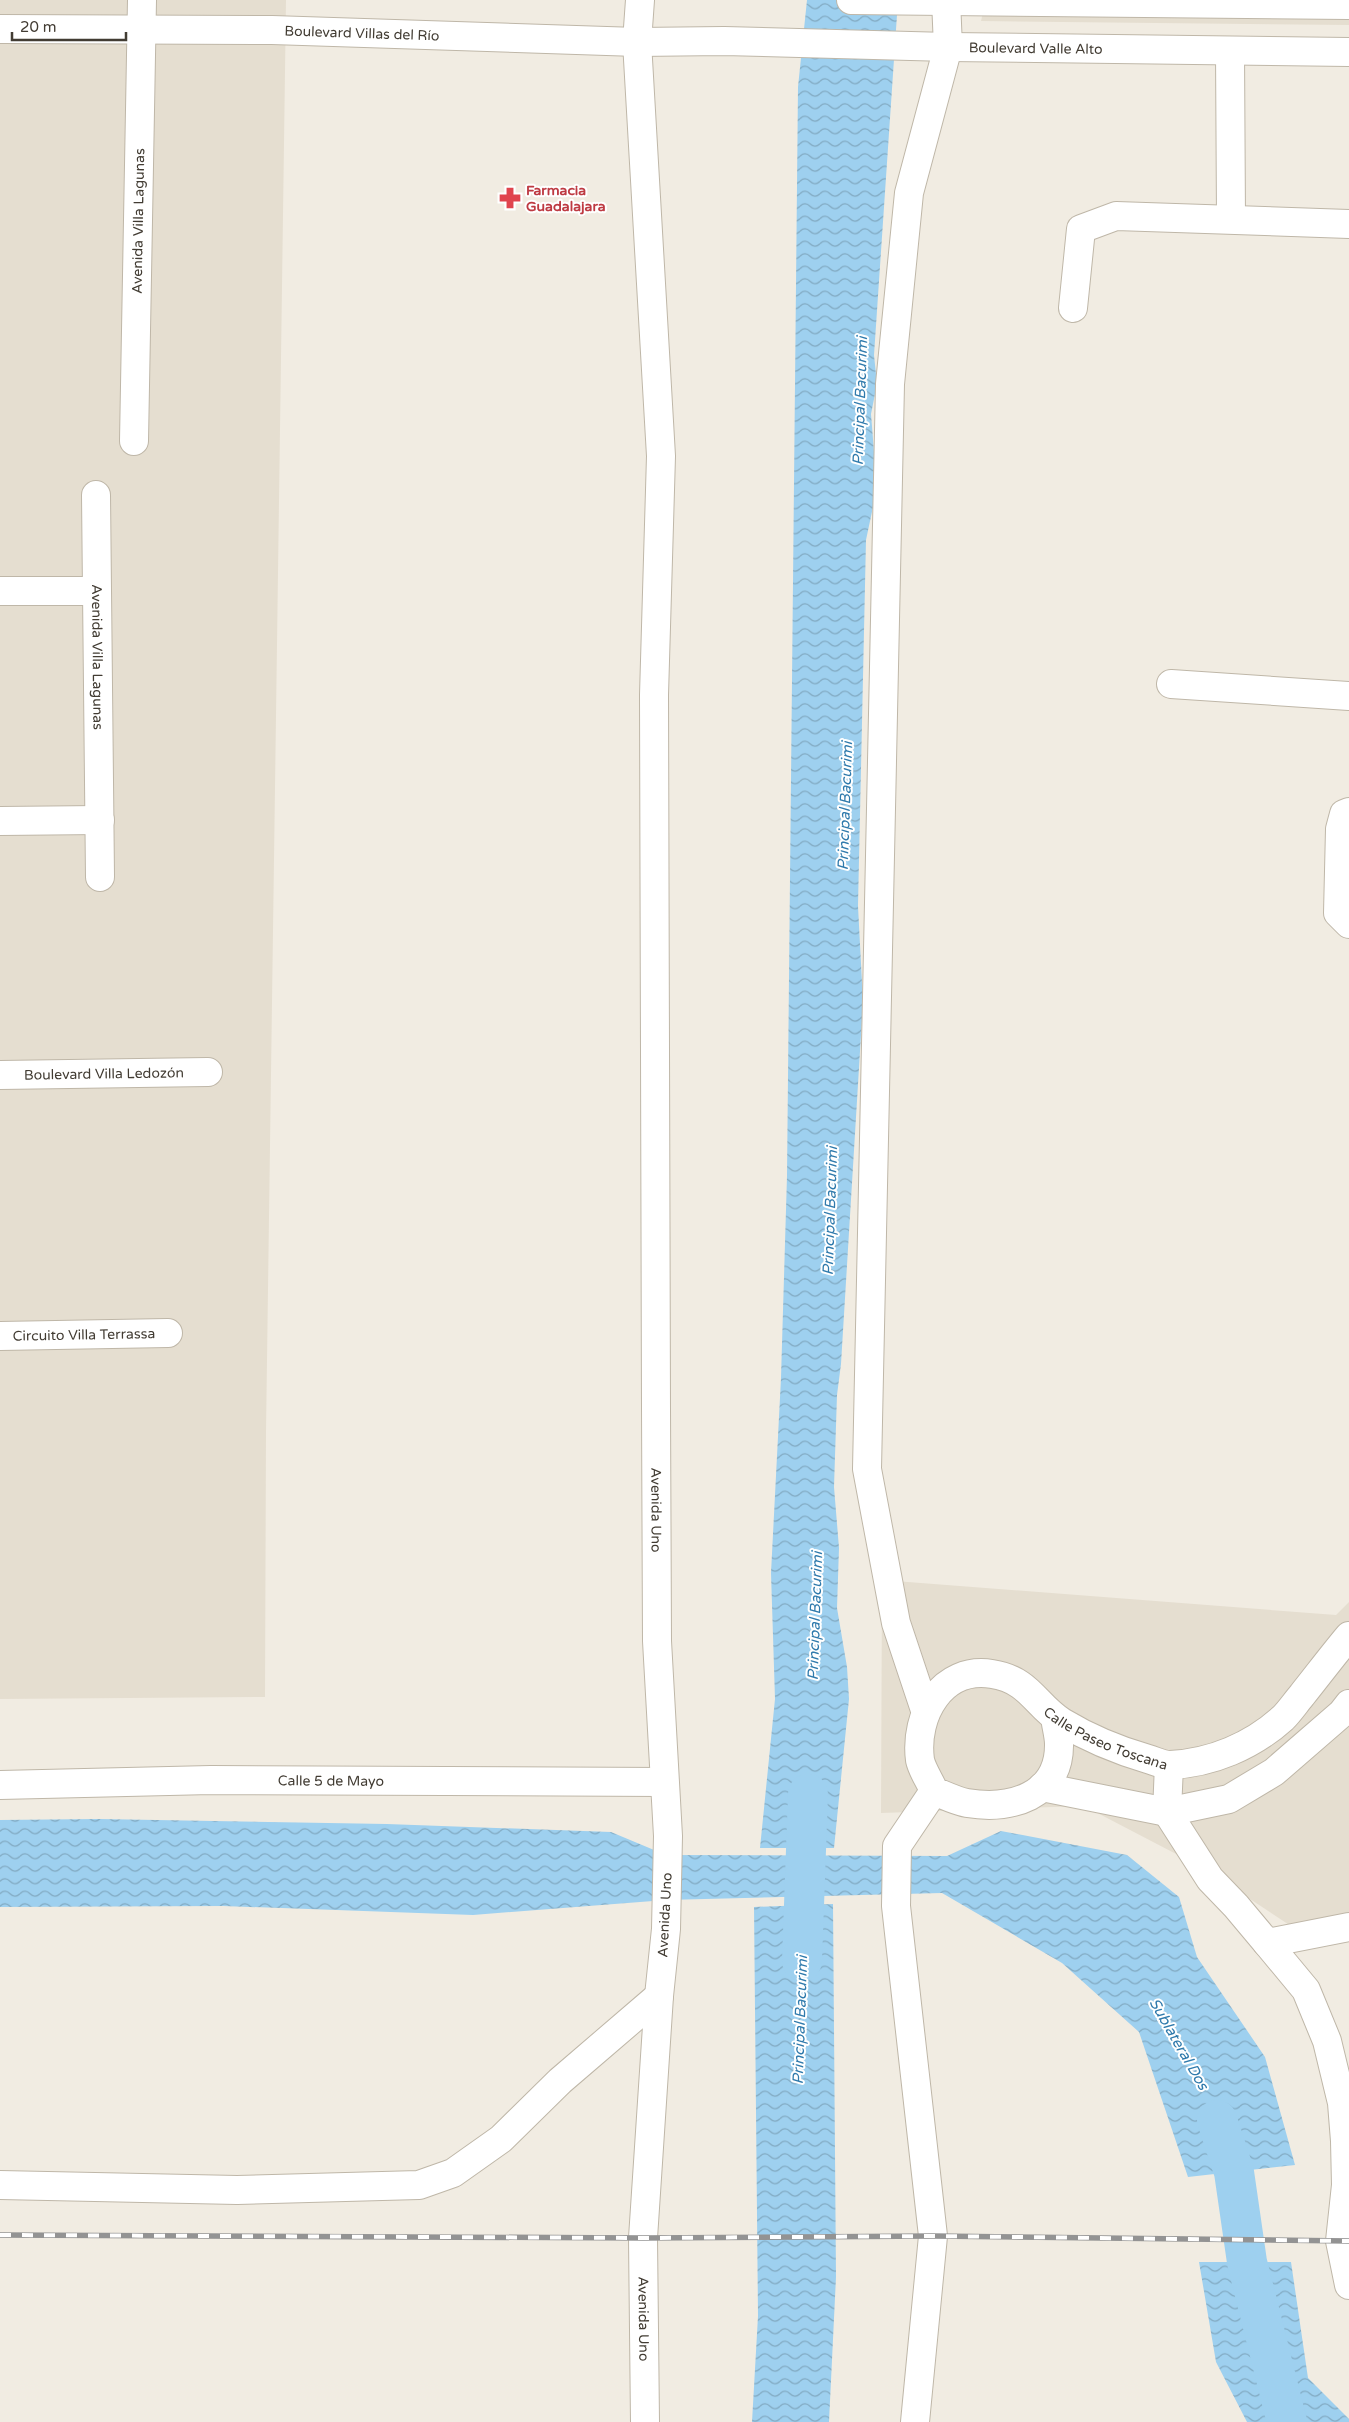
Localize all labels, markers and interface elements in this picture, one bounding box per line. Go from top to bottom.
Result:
scale bar [12,10,126,42]
text: 20 m [20,18,57,36]
street label: Boulevard Villas del Río [284,22,440,44]
street label: Boulevard Valle Alto [969,39,1103,57]
street label: Avenida Villa Lagunas [128,148,148,294]
place label: Farmacia Guadalajara [526,182,606,215]
pharmacy icon: Farmacia Guadalajara [497,185,523,211]
water label: Principal Bacurimi [849,334,871,466]
street label: Avenida Villa Lagunas [88,584,107,730]
water label: Principal Bacurimi [834,739,856,871]
street label: Boulevard Villa Ledozón [24,1064,184,1083]
water label: Principal Bacurimi [819,1144,841,1276]
street label: Circuito Villa Terrassa [13,1325,155,1344]
street label: Avenida Uno [648,1468,665,1553]
water label: Principal Bacurimi [804,1549,826,1681]
street label: Calle Paseo Toscana [1040,1703,1169,1773]
street label: Calle 5 de Mayo [278,1772,384,1789]
street label: Avenida Uno [654,1872,676,1958]
water label: Principal Bacurimi [789,1953,811,2085]
water label: Sublateral Dos [1145,1995,1213,2095]
street label: Avenida Uno [635,2276,653,2361]

